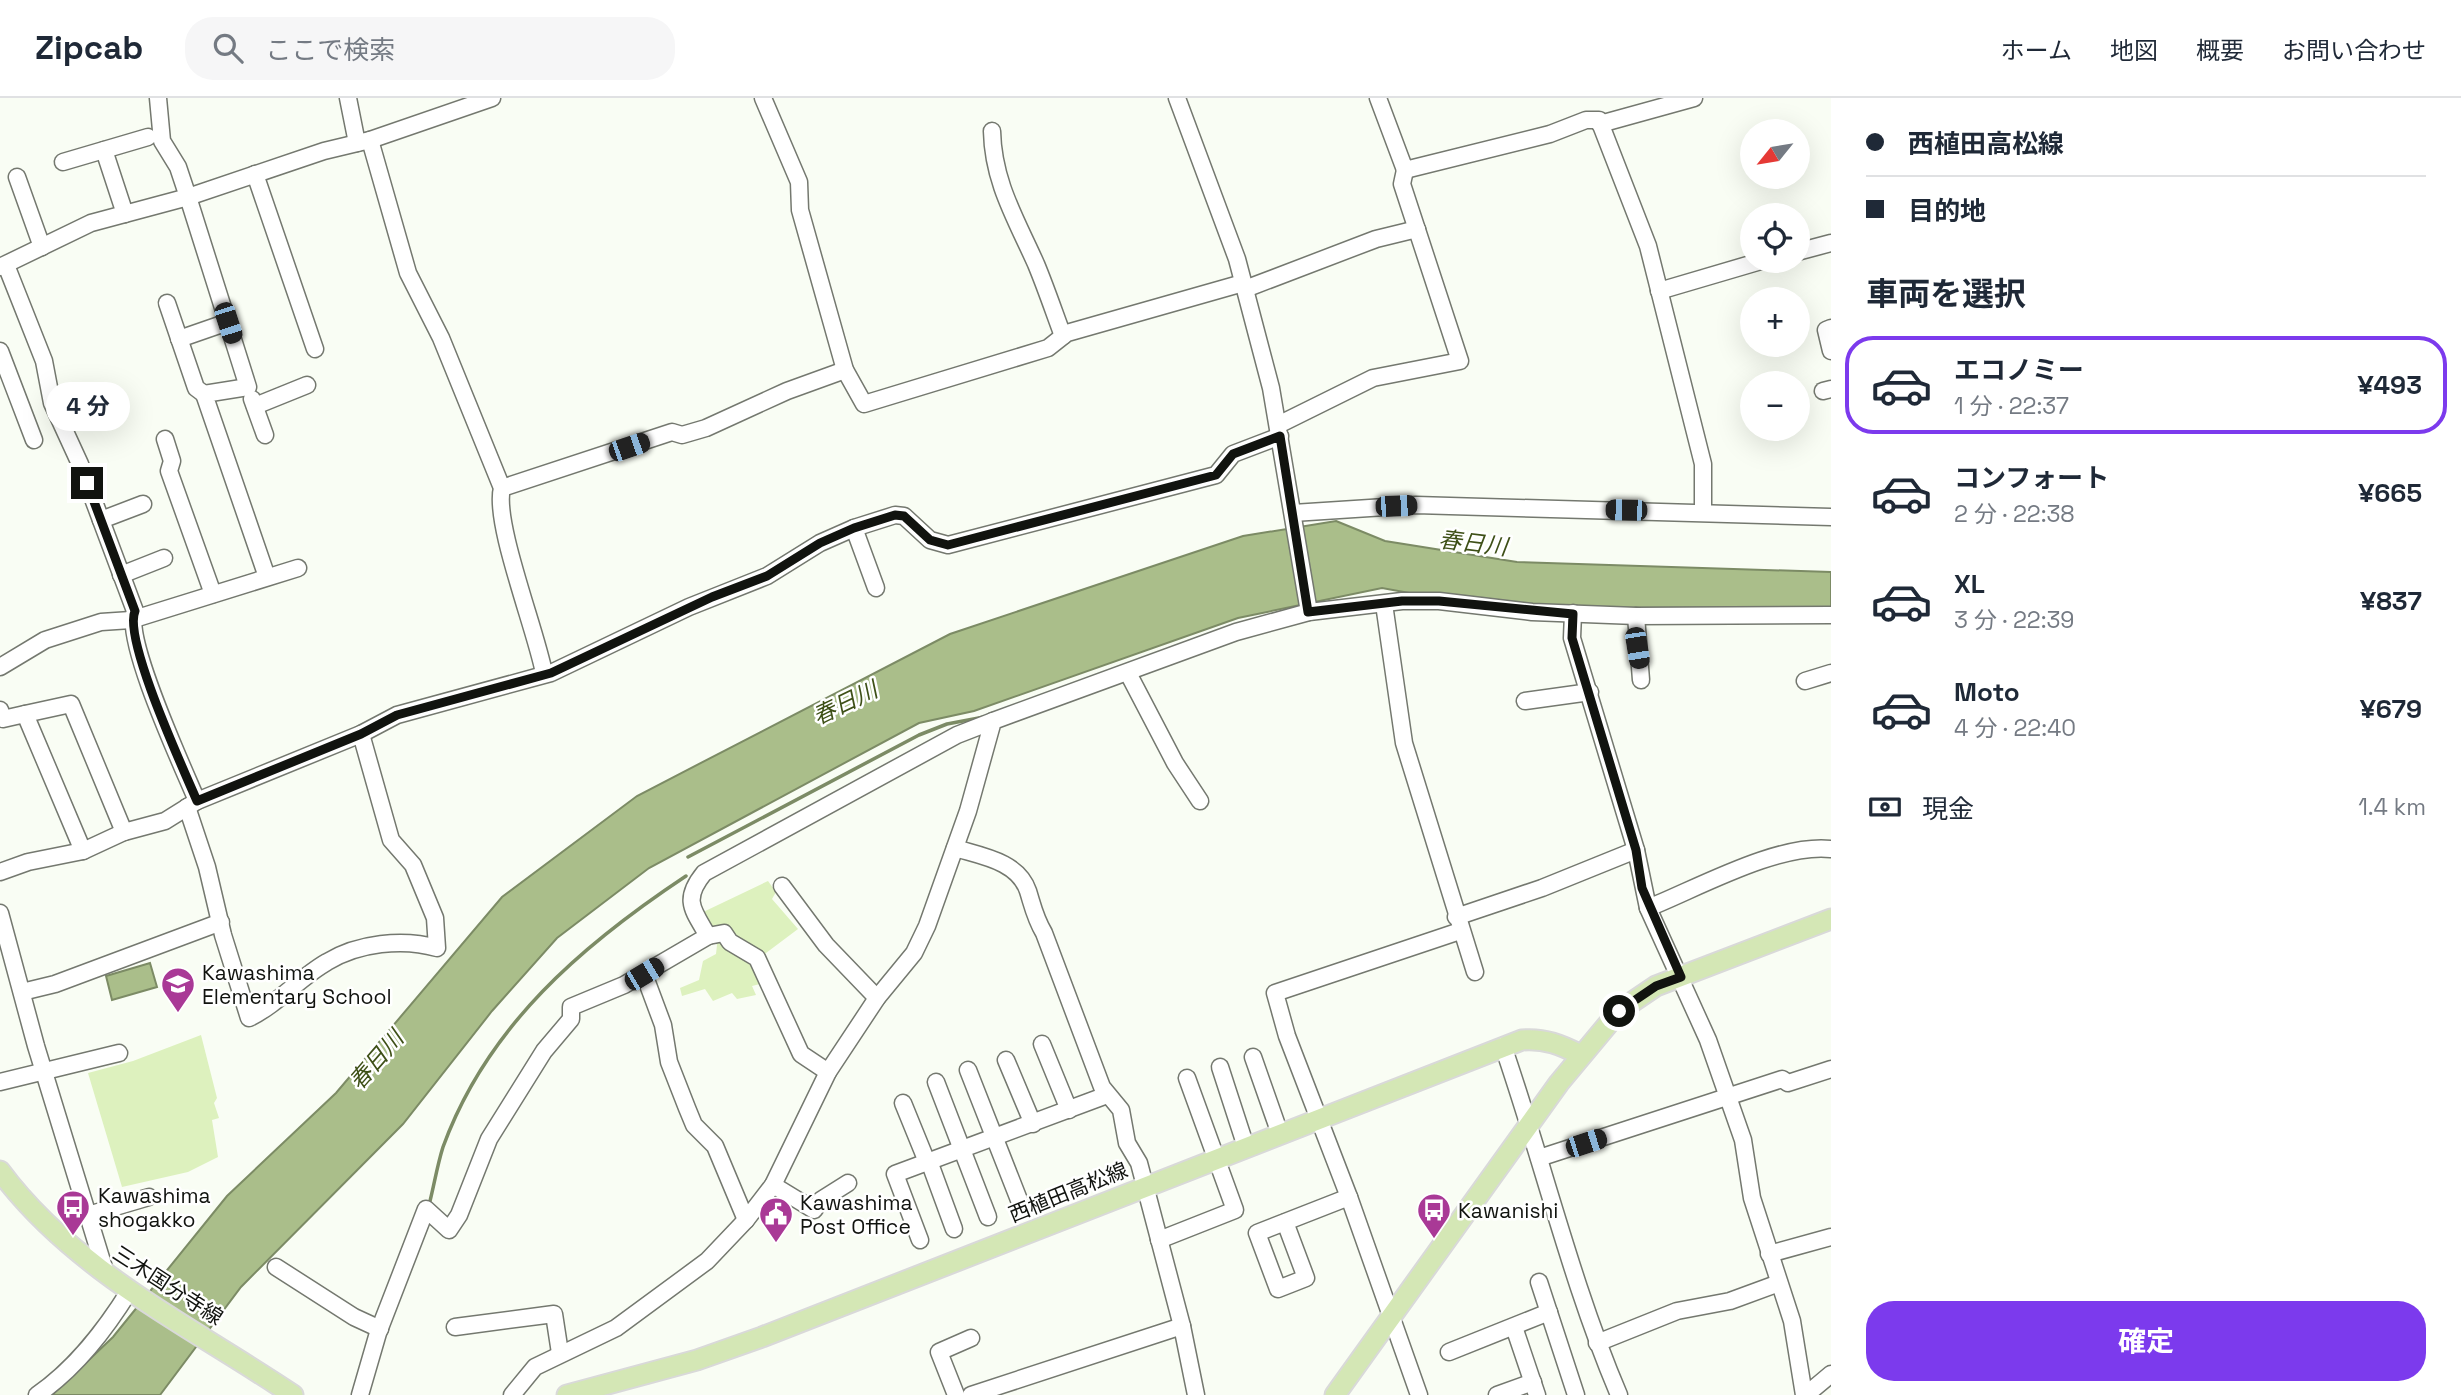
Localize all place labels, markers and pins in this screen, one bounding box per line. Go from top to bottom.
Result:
place label: Kawashima Elementary School [202,959,392,1010]
school or university icon: Kawashima Elementary School [159,965,197,1014]
place label: Kawashima shogakko [98,1182,211,1233]
bus stop icon: Kawashima shogakko [54,1188,92,1237]
place label: Kawashima Post Office [800,1189,913,1240]
bus stop icon: Kawanishi [1415,1191,1453,1240]
public building icon: Kawashima Post Office [757,1195,795,1244]
place label: Kawanishi [1458,1197,1559,1224]

